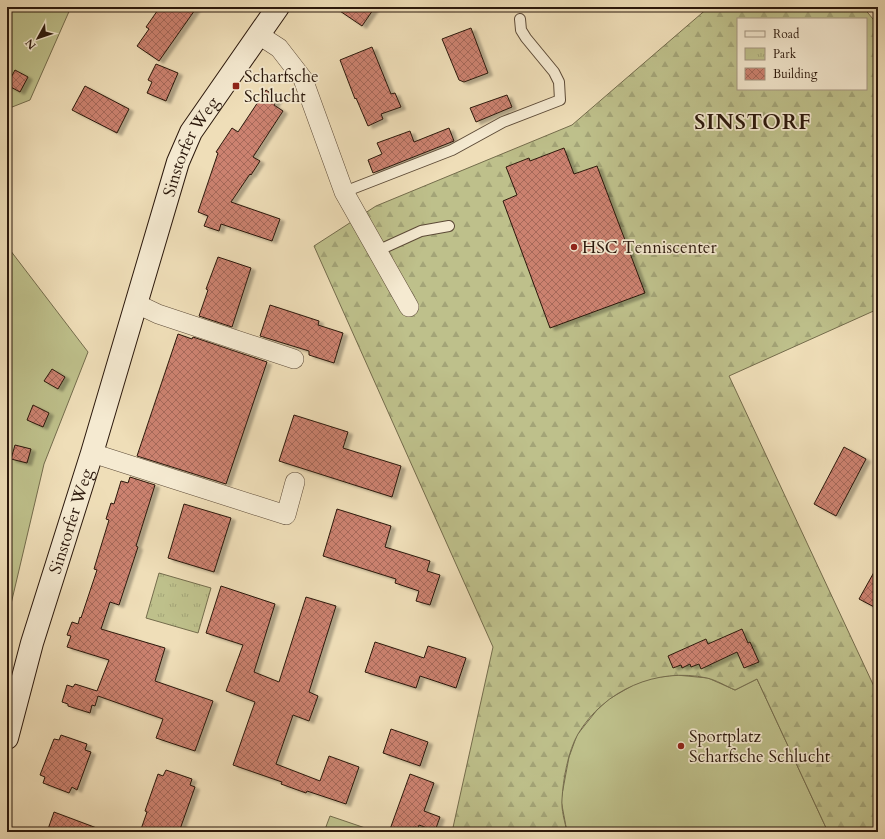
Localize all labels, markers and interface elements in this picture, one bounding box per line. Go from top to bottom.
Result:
north arrow [18,18,58,58]
legend [737,18,867,90]
text: Road [773,26,800,42]
text: N [22,35,40,53]
text: Park [773,46,797,62]
place label: Scharfsche Schlucht [244,65,319,108]
text: Building [773,66,818,82]
marker: Scharfsche Schlucht [231,81,241,91]
street label: Sinstorfer Weg [157,91,224,199]
district label: SINSTORF [694,108,812,137]
place label: HSC Tenniscenter [582,236,717,259]
marker: HSC Tenniscenter [569,242,579,252]
street label: Sinstorfer Weg [43,465,98,577]
place label: Sportplatz Scharfsche Schlucht [689,725,831,768]
marker: Sportplatz Scharfsche Schlucht [676,741,686,751]

